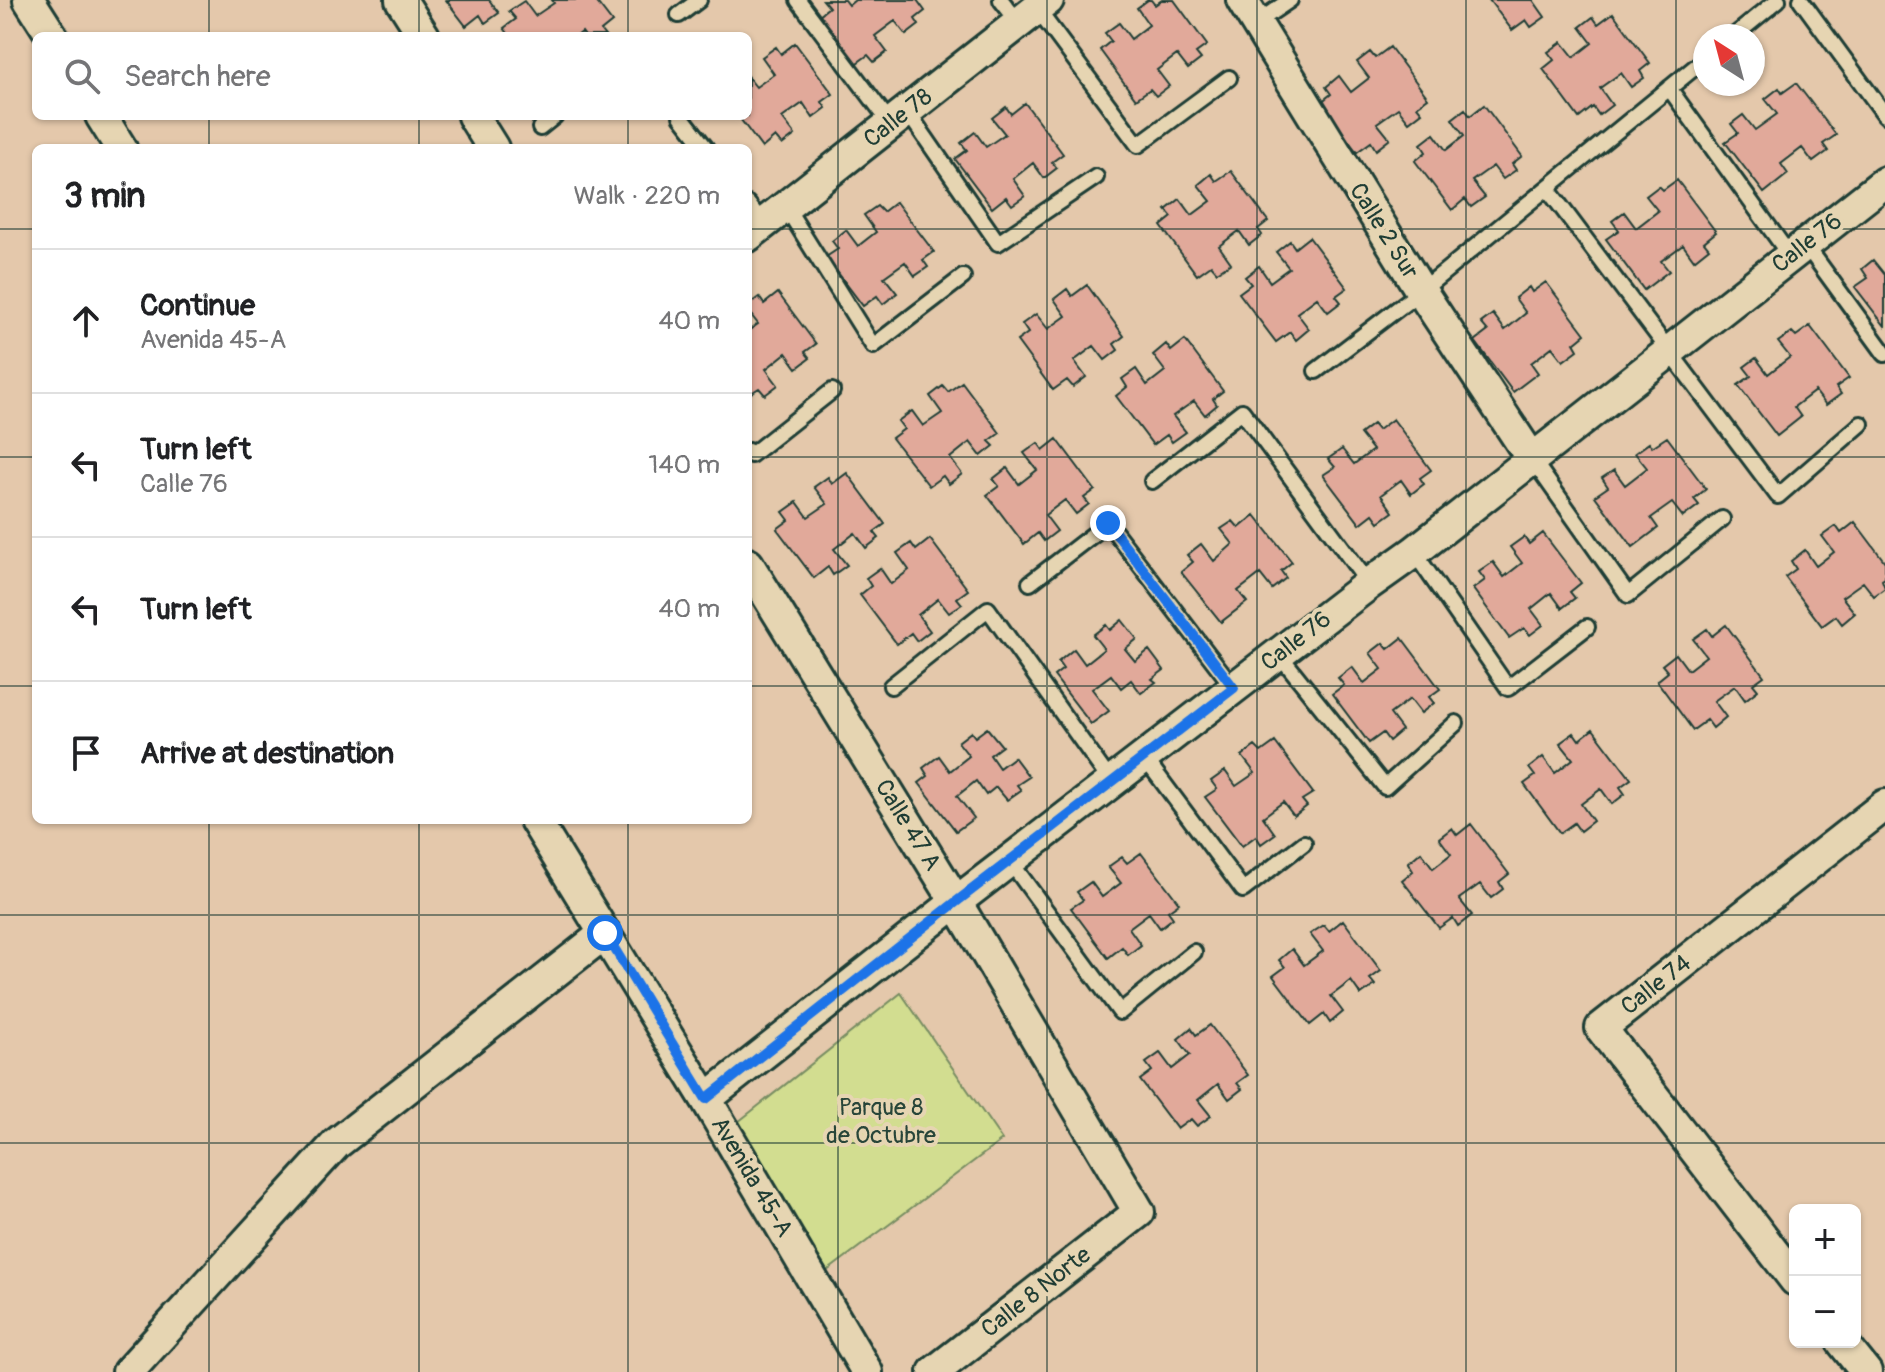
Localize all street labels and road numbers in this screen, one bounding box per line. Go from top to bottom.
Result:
street label: Calle 78 [858,82,938,154]
street label: Calle 2 Sur [1343,178,1425,285]
street label: Calle 76 [1766,207,1848,279]
street label: Calle 76 [1255,605,1337,677]
street label: Calle 47 A [869,774,947,876]
street label: Calle 74 [1615,949,1697,1021]
street label: Avenida 45-A [705,1112,799,1242]
street label: Calle 8 Norte [975,1240,1097,1344]

